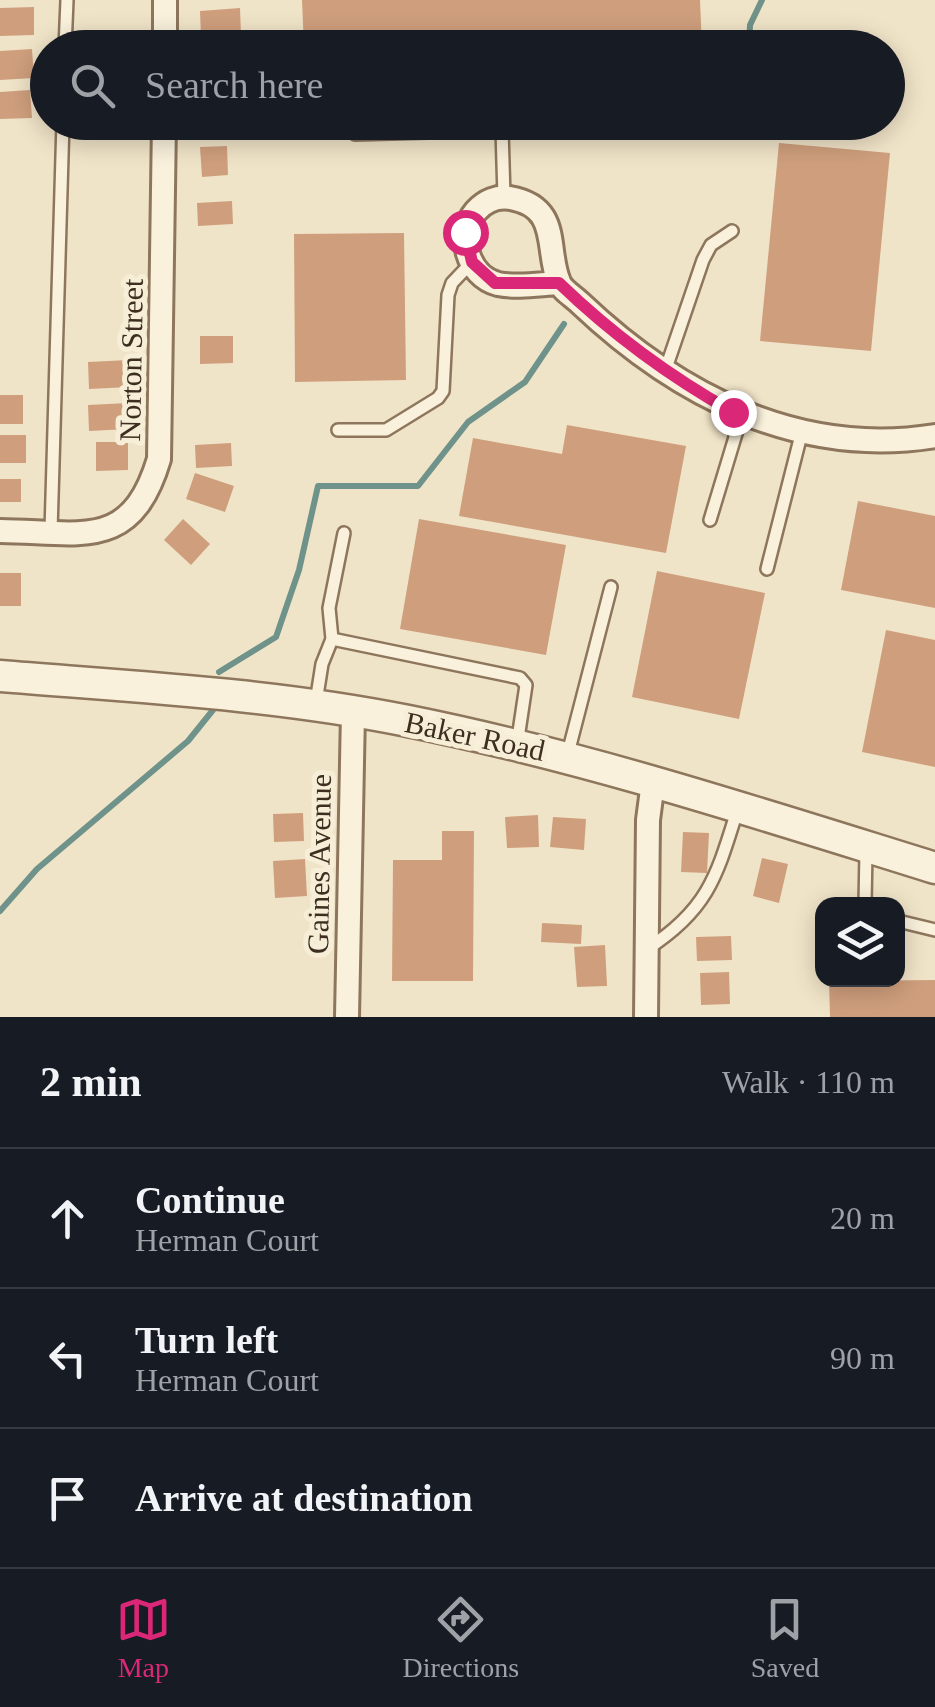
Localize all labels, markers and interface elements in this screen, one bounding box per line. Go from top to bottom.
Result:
search box [30,30,905,140]
icon: search [65,58,120,113]
text: Search here [145,64,323,106]
route start [443,210,489,256]
street label: Norton Street [113,278,149,442]
route end [711,390,757,436]
street label: Baker Road [402,705,548,767]
street label: Gaines Avenue [301,774,337,954]
map controls [815,897,905,987]
button: layers [815,897,905,987]
text: 2 min [40,1059,142,1105]
text: Walk · 110 m [722,1064,895,1100]
text: Continue [135,1179,285,1221]
icon: ahead [40,1191,95,1246]
text: 20 m [830,1200,895,1236]
text: Herman Court [135,1222,319,1258]
text: Turn left [135,1319,278,1361]
icon: left [40,1331,95,1386]
text: 90 m [830,1340,895,1376]
text: Herman Court [135,1362,319,1398]
icon: arrive [40,1471,95,1526]
text: Arrive at destination [135,1477,473,1519]
tab: Map [116,1592,171,1684]
tab: Directions [402,1592,519,1684]
tab: Saved [751,1592,819,1684]

